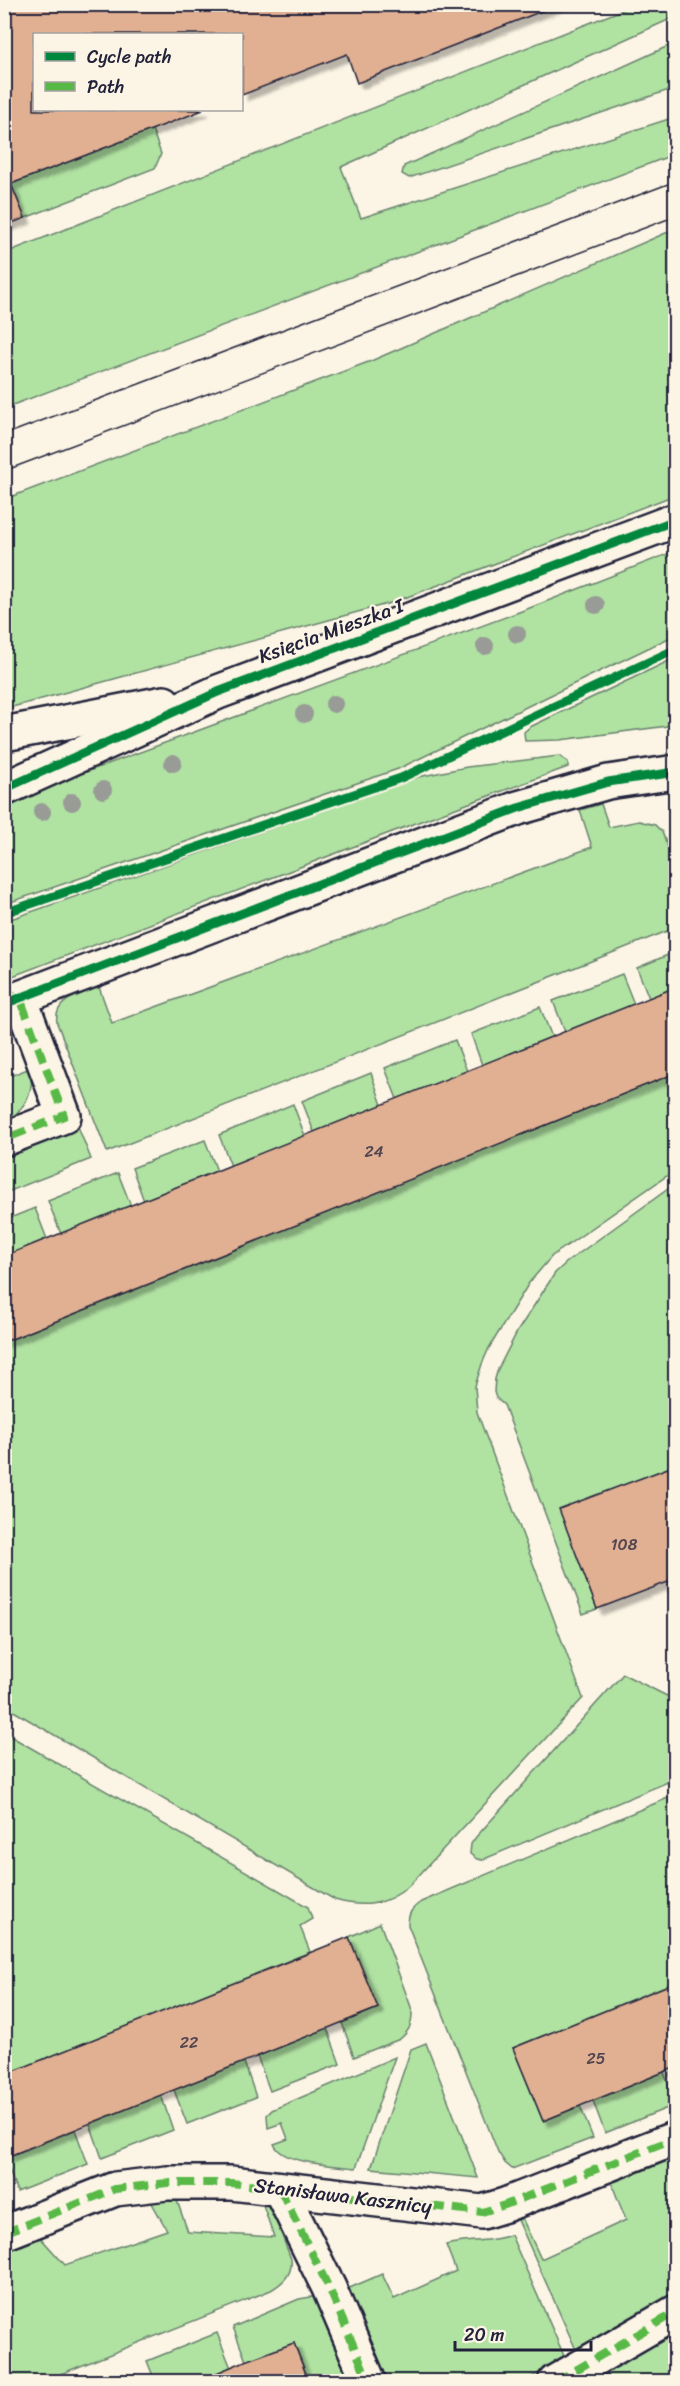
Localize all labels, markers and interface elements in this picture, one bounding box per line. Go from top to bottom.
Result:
legend [33,33,243,111]
text: Cycle path [87,41,171,73]
text: Path [87,71,124,103]
street label: Księcia Mieszka I [253,588,410,674]
house number: 24 [364,1137,384,1166]
house number: 108 [611,1530,638,1559]
house number: 22 [180,2028,198,2057]
house number: 25 [586,2044,606,2073]
street label: Stanisława Kasznicy [252,2168,435,2224]
scale bar [455,2314,592,2352]
text: 20 m [464,2319,504,2351]

